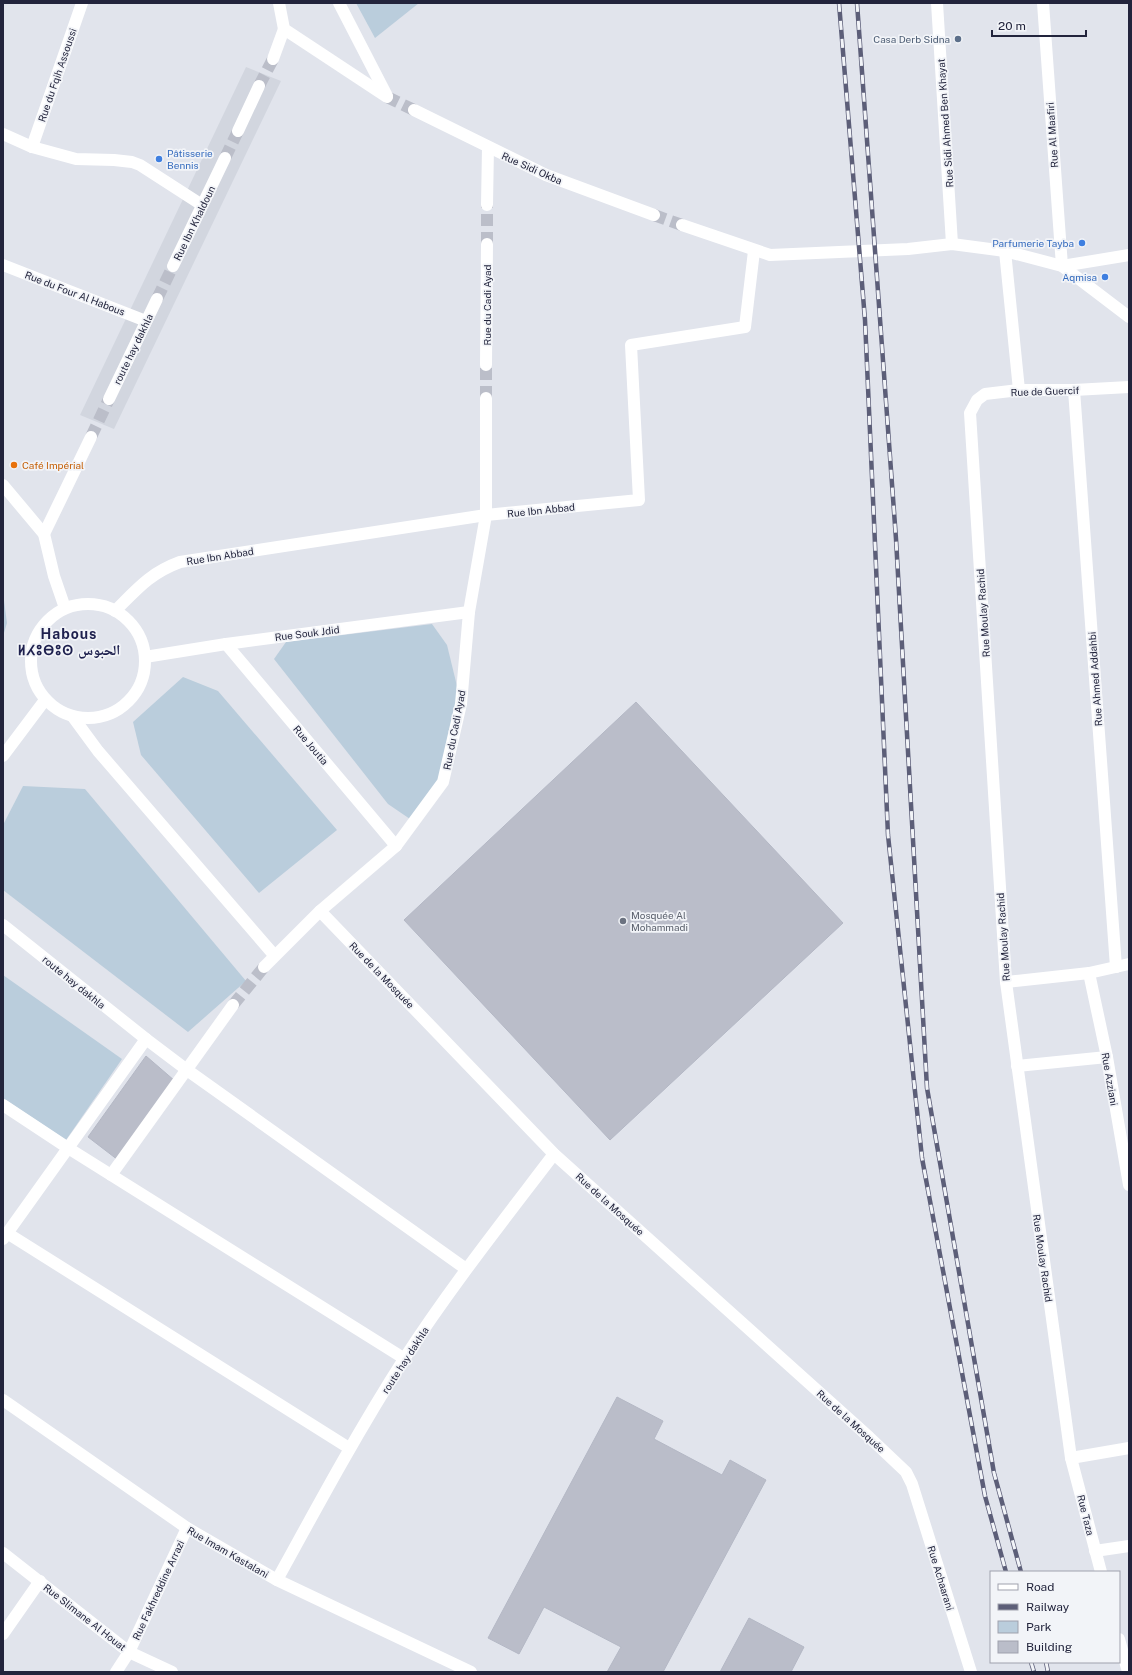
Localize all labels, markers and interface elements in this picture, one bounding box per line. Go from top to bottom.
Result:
scale bar [992,12,1086,38]
text: 20 m [998,19,1026,33]
street label: Rue du Fqih Assoussi [35,27,79,123]
place label: Casa Derb Sidna [873,33,950,45]
marker: Casa Derb Sidna [953,34,963,44]
street label: Rue Sidi Ahmed Ben Khayat [935,58,955,188]
street label: Rue Al Maafiri [1044,102,1060,168]
place label: Pâtisserie Bennis [167,147,213,171]
street label: Rue Sidi Okba [500,149,564,187]
marker: Pâtisserie Bennis [154,154,164,164]
street label: Rue Ibn Khaldoun [171,183,217,262]
place label: Parfumerie Tayba [992,237,1074,249]
marker: Parfumerie Tayba [1077,238,1087,248]
street label: Rue du Cadi Ayad [481,264,493,346]
street label: Rue du Four Al Habous [23,268,127,318]
place label: Aqmisa [1062,271,1097,283]
marker: Aqmisa [1100,272,1110,282]
street label: route hay dakhla [111,312,155,386]
street label: Rue de Guercif [1010,384,1080,398]
place label: Café Impérial [22,459,84,471]
marker: Café Impérial [9,460,19,470]
street label: Rue Ibn Abbad [507,500,575,520]
street label: Rue Ibn Abbad [185,545,255,567]
street label: Rue Moulay Rachid [974,568,992,658]
street label: Rue Souk Jdid [274,623,340,643]
district label: Habous ⵍⵃⵓⴱⵓⵙ الحبوس [18,626,120,659]
street label: Rue Ahmed Addahbi [1086,631,1104,727]
street label: Rue du Cadi Ayad [440,689,468,771]
street label: Rue Joutia [291,723,331,767]
street label: Rue Moulay Rachid [994,892,1012,982]
place label: Mosquée Al Mohammadi [631,909,688,933]
marker: Mosquée Al Mohammadi [618,916,628,926]
street label: Rue de la Mosquée [347,939,417,1011]
street label: route hay dakhla [40,953,108,1011]
street label: Rue Azziani [1099,1052,1121,1106]
street label: Rue de la Mosquée [573,1170,647,1238]
street label: Rue Moulay Rachid [1031,1213,1055,1303]
street label: route hay dakhla [379,1324,431,1396]
street label: Rue de la Mosquée [814,1387,888,1455]
street label: Rue Taza [1075,1493,1097,1537]
street label: Rue Imam Kastalani [185,1524,271,1580]
street label: Rue Fakhreddine Arrazi [130,1538,186,1642]
street label: Rue Achaarani [925,1544,957,1612]
legend [990,1571,1120,1663]
text: Road [1026,1580,1054,1594]
street label: Rue Slimane Al Houat [41,1581,129,1653]
text: Railway [1026,1600,1070,1614]
text: Park [1026,1620,1052,1634]
text: Building [1026,1640,1072,1654]

